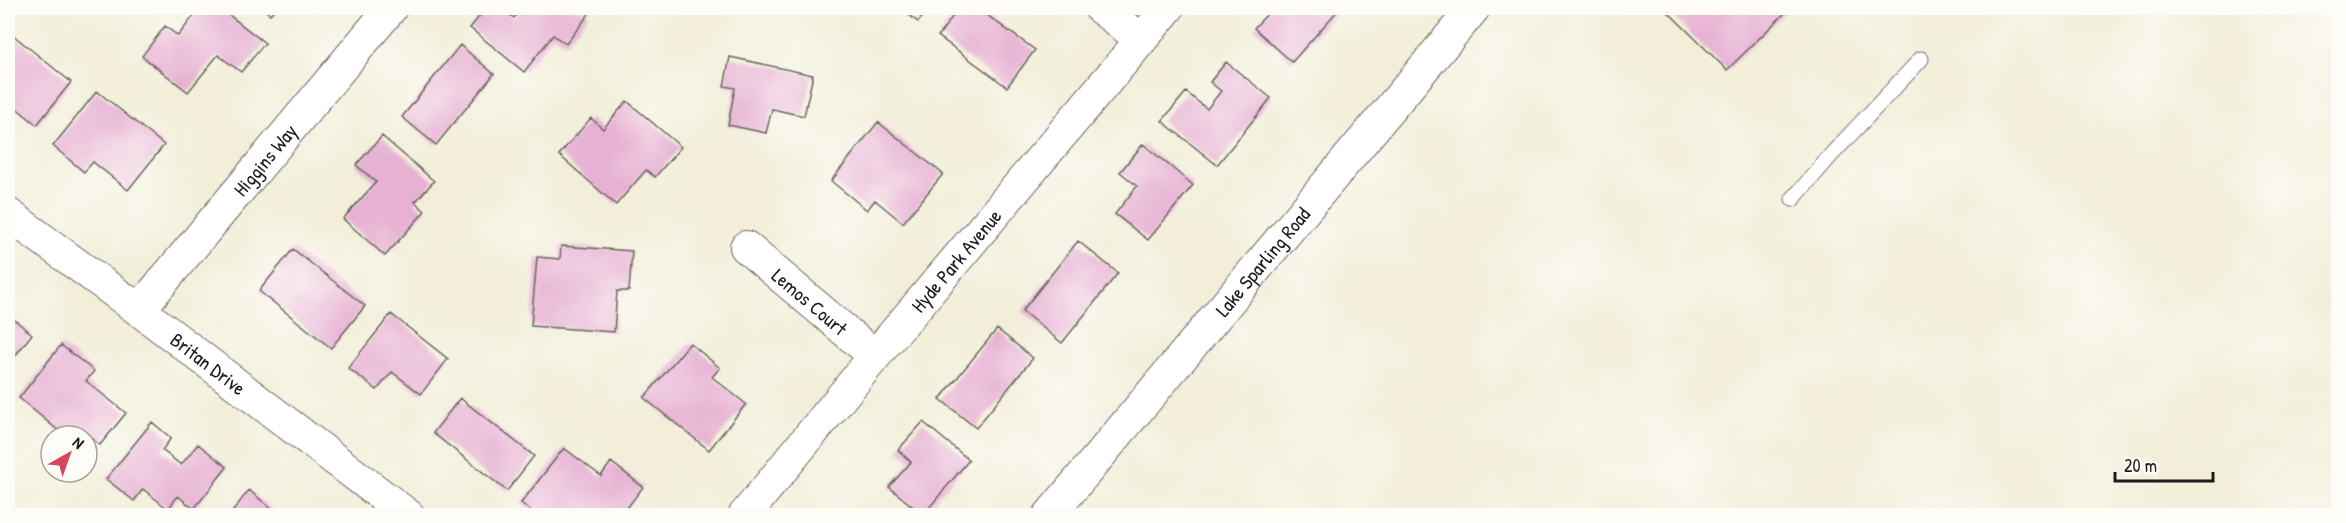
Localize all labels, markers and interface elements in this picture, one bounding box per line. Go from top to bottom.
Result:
street label: Higgins Way [227,118,303,201]
street label: Lake Sparling Road [1208,201,1316,322]
street label: Hyde Park Avenue [904,203,1007,318]
street label: Lemos Court [767,262,854,342]
street label: Britan Drive [165,326,252,401]
north arrow [39,424,99,484]
text: N [68,431,89,454]
scale bar [2115,445,2212,483]
text: 20 m [2124,453,2157,478]

